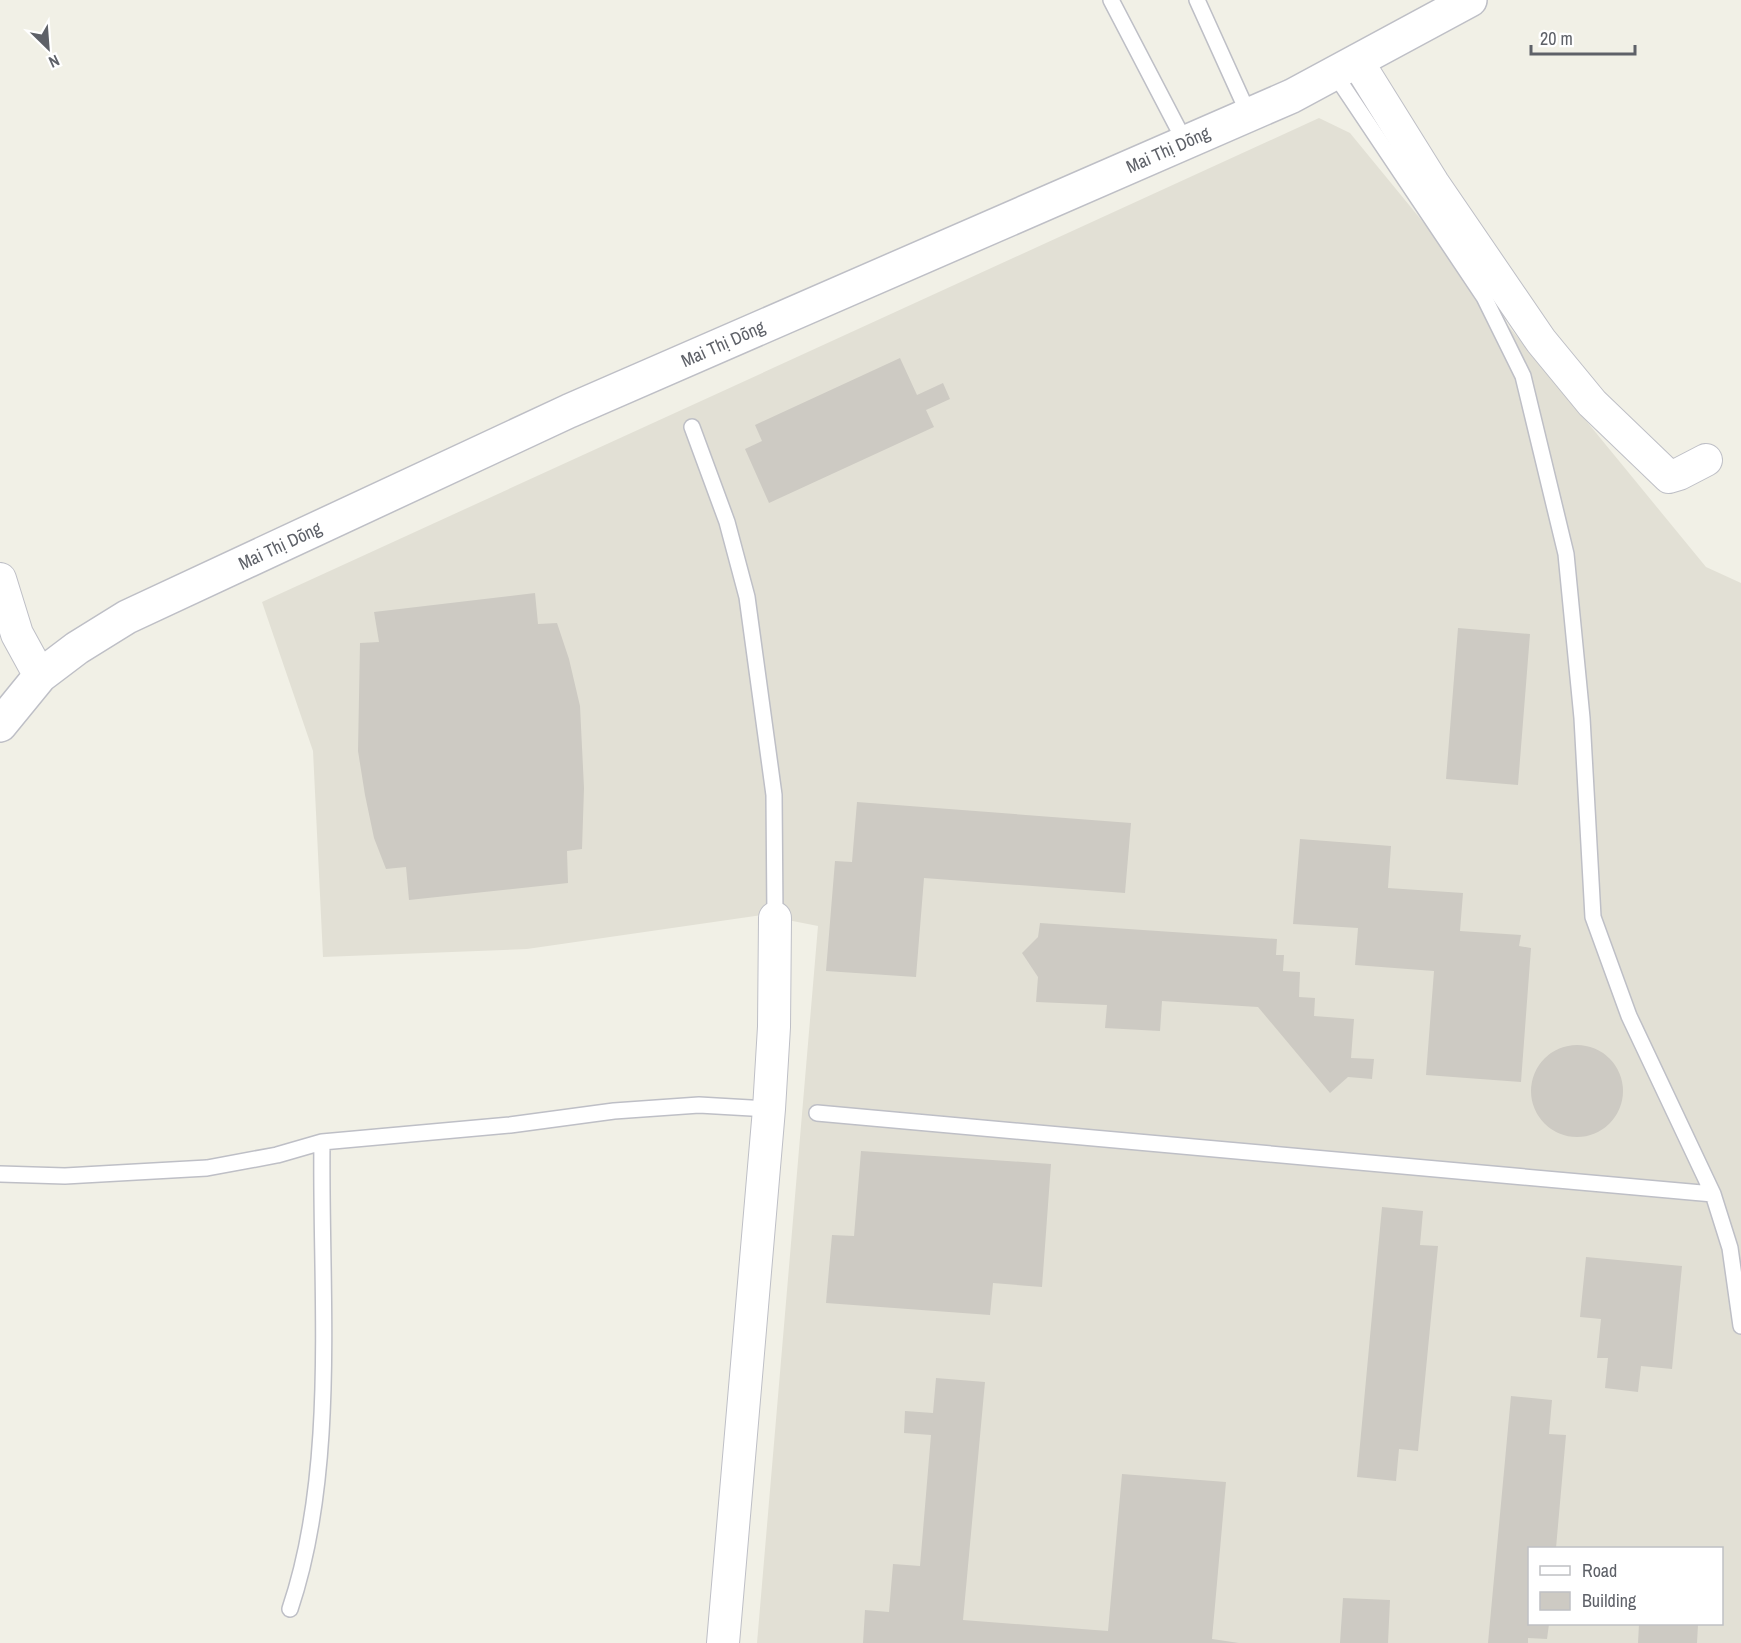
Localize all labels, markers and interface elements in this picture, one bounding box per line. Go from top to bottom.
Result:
north arrow [18,18,78,78]
scale bar [1531,18,1634,56]
text: 20 m [1540,26,1573,51]
text: N [45,50,63,74]
street label: Mai Thị Dõng [1122,120,1214,179]
street label: Mai Thị Dõng [677,314,769,373]
street label: Mai Thị Dõng [234,515,326,576]
legend [1528,1547,1723,1625]
text: Road [1582,1558,1617,1583]
text: Building [1582,1588,1637,1613]

